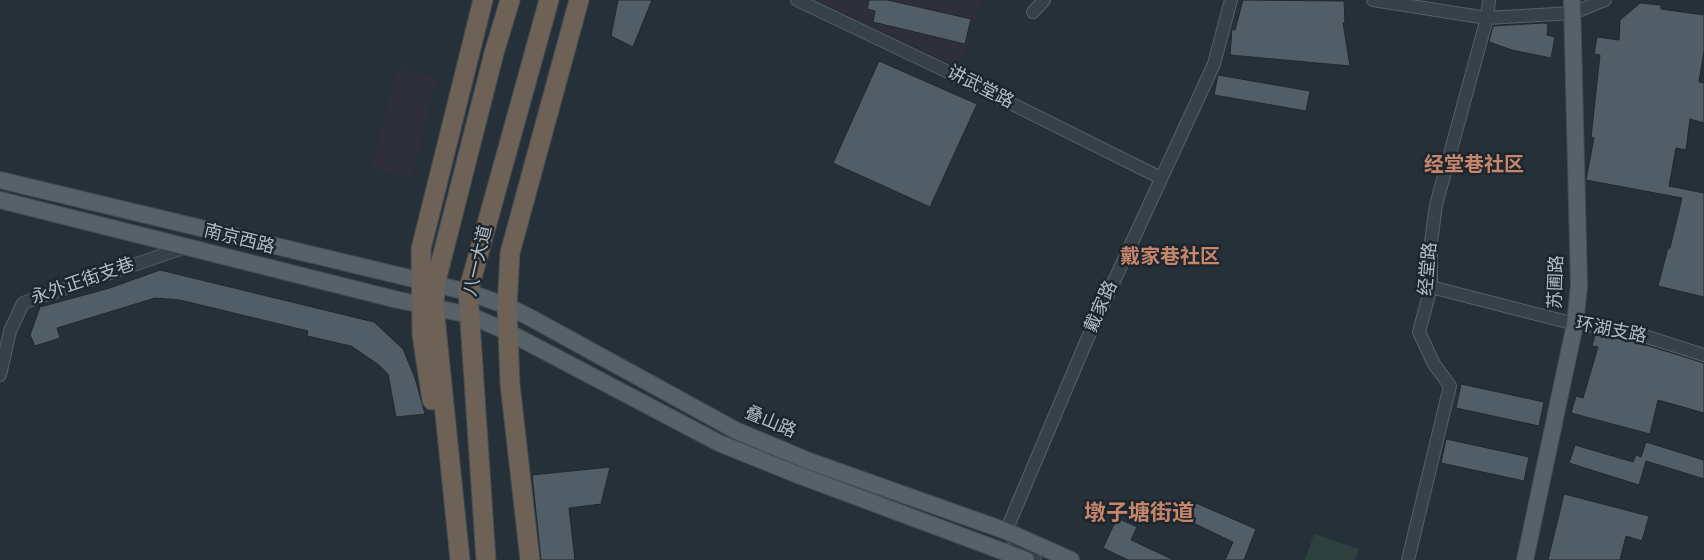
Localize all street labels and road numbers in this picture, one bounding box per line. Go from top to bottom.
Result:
street label: 讲武堂路 [943,62,1017,114]
street label: 南京西路 [201,221,277,259]
street label: 八一大道 [460,223,498,299]
street label: 经堂路 [1416,241,1442,297]
street label: 永外正街支巷 [28,254,138,310]
street label: 苏圃路 [1545,255,1569,309]
street label: 戴家路 [1081,278,1123,336]
street label: 环湖支路 [1574,314,1648,348]
street label: 叠山路 [741,403,799,443]

